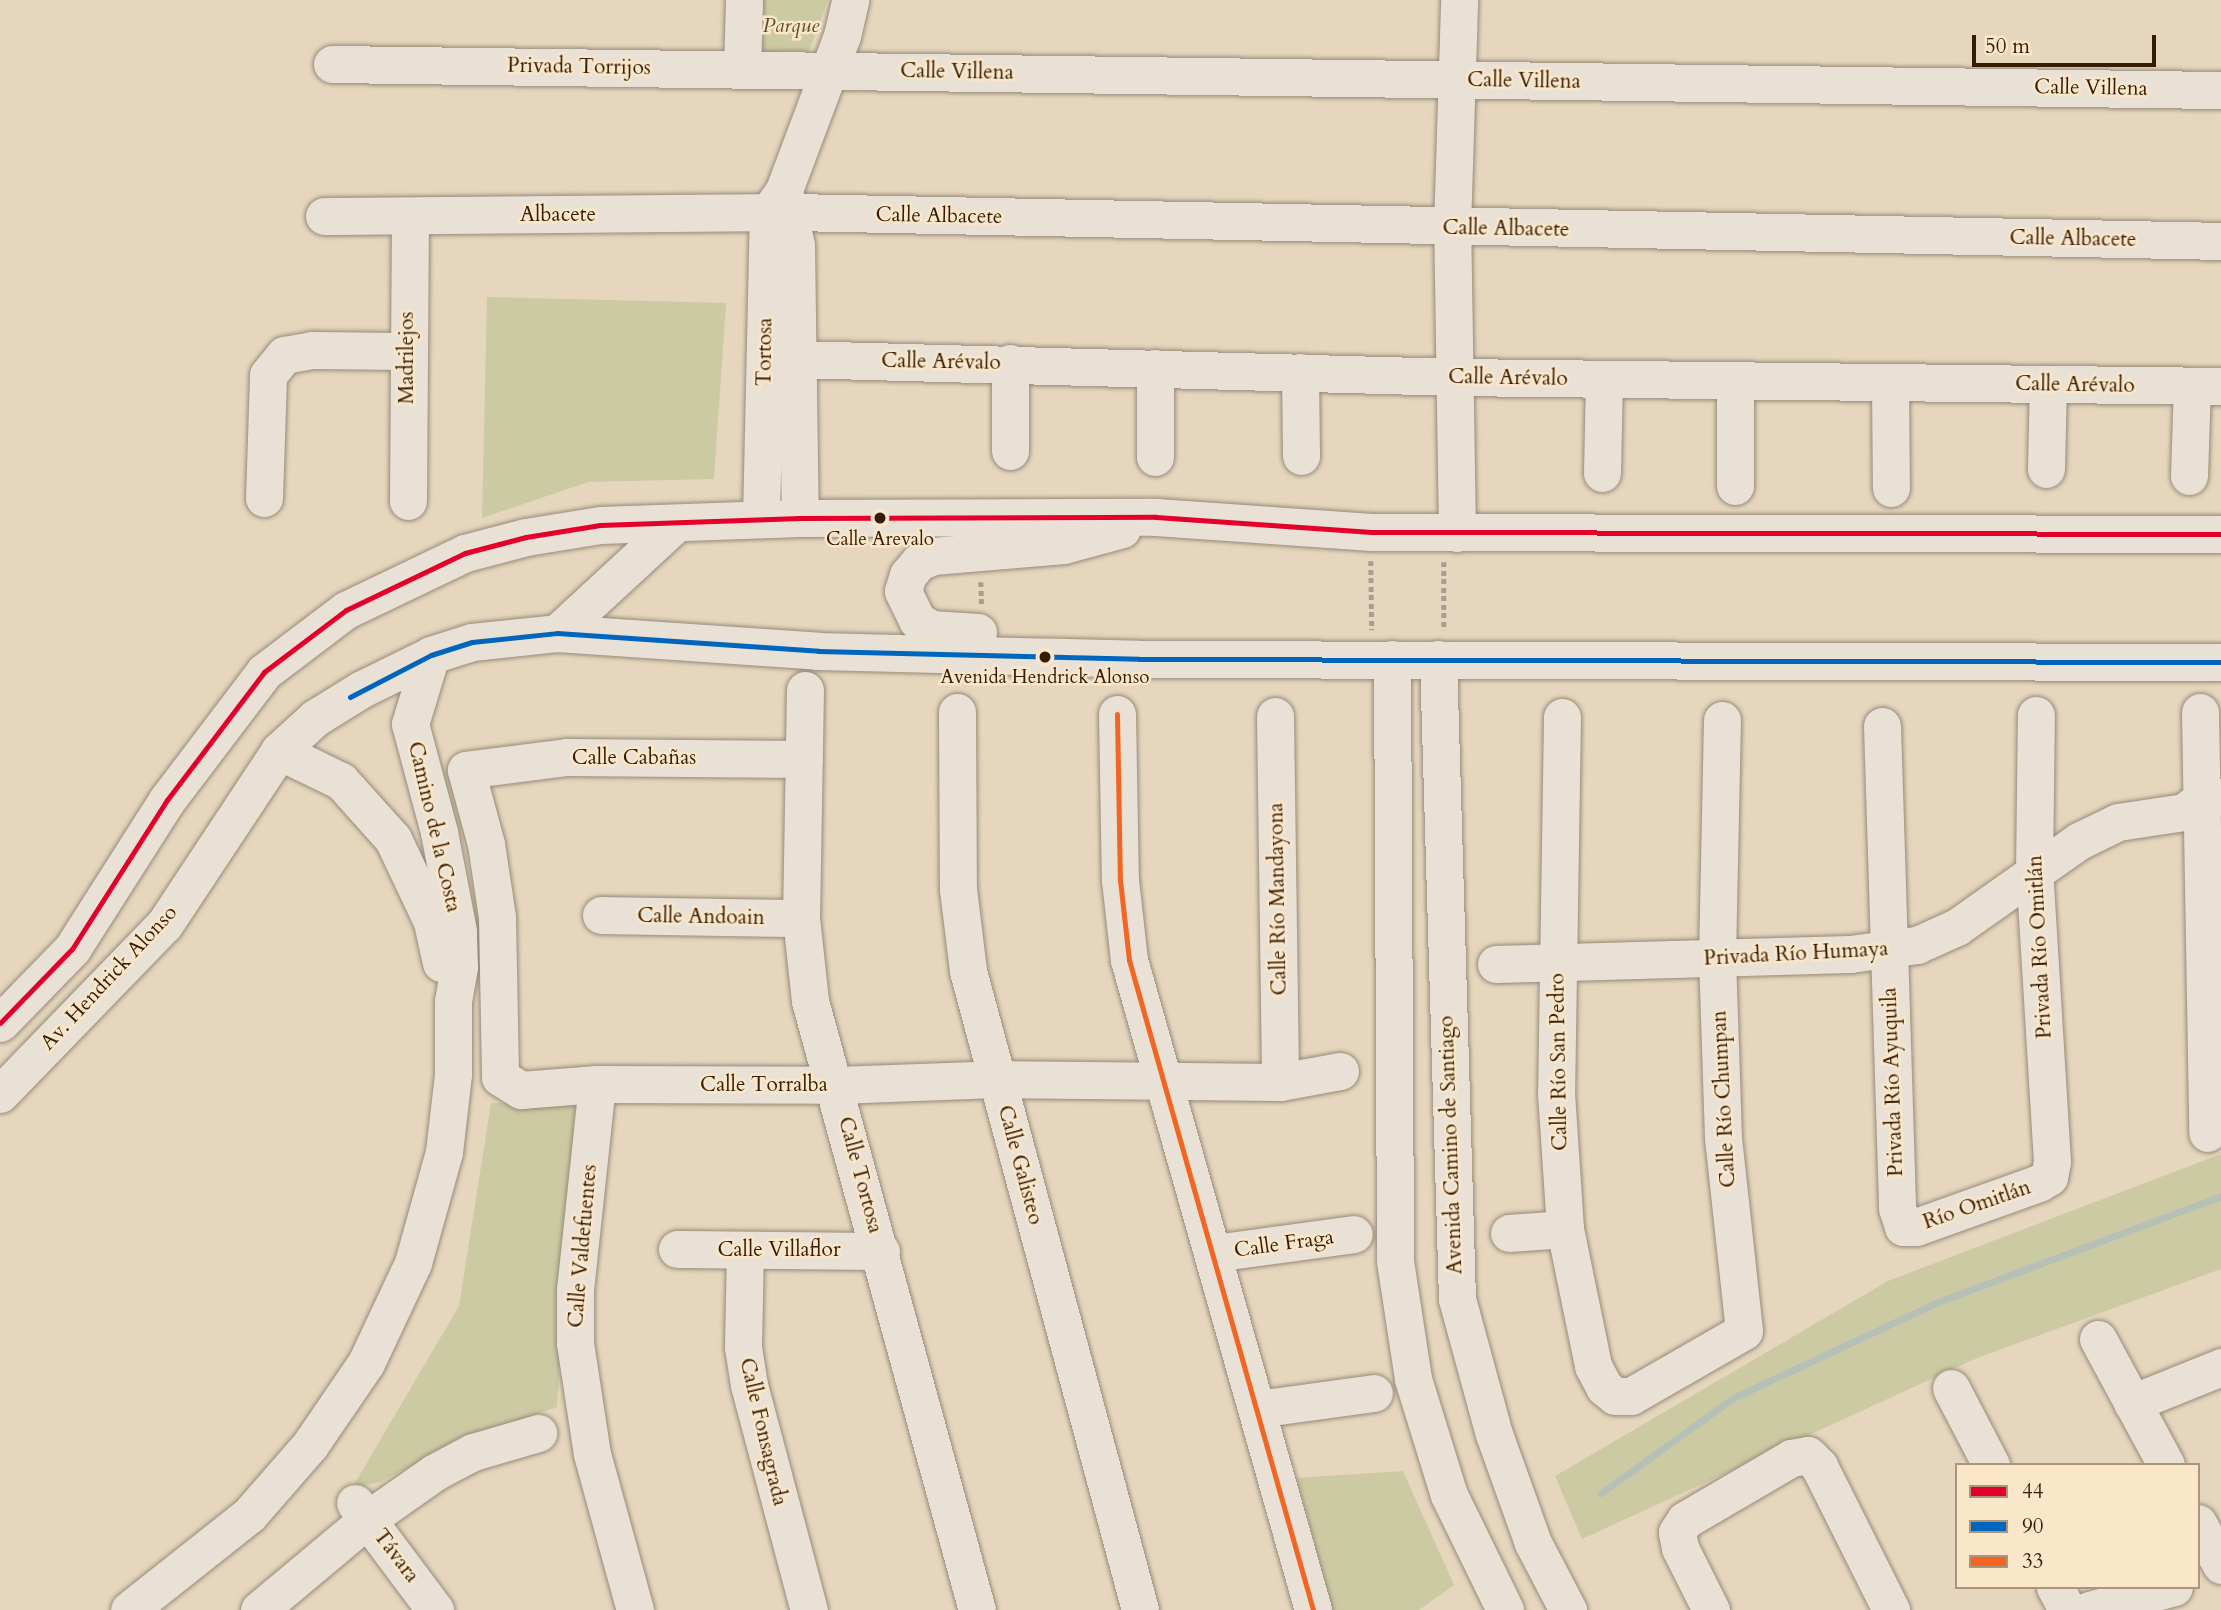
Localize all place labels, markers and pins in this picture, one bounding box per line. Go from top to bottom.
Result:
marker: Calle Arevalo [873,511,887,525]
place label: Calle Arevalo [826,529,934,551]
marker: Avenida Hendrick Alonso [1038,650,1052,664]
place label: Avenida Hendrick Alonso [940,667,1149,689]

